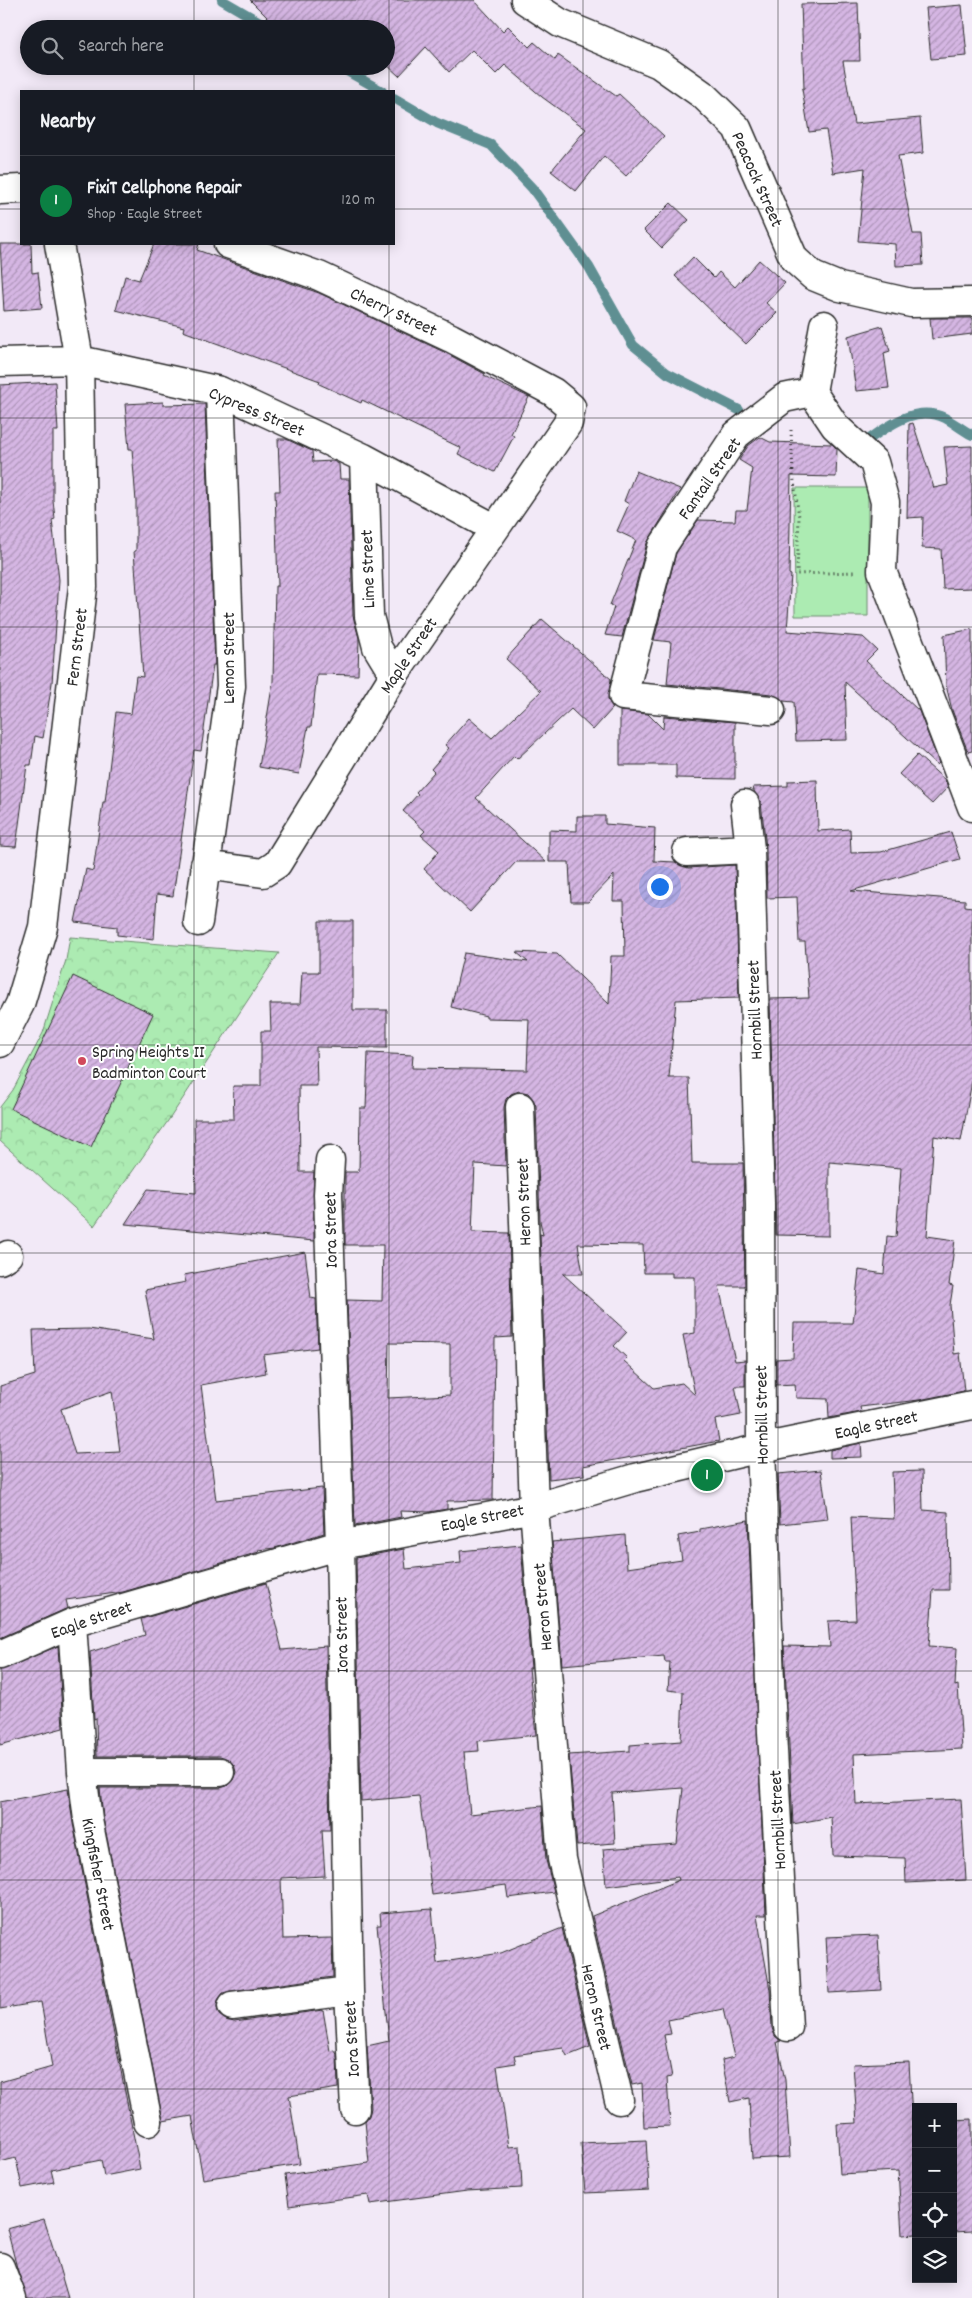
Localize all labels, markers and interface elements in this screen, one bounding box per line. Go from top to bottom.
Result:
search box [20,20,395,75]
icon: search [38,34,66,62]
text: Search here [78,34,164,61]
text: Nearby [40,108,95,138]
street label: Peacock Street [723,128,788,232]
text: FixiT Cellphone Repair [87,176,241,203]
text: 1 [54,189,58,212]
text: 120 m [341,189,375,212]
text: Shop · Eagle Street [87,203,202,226]
street label: Cherry Street [345,282,441,345]
street label: Cypress Street [204,382,308,445]
street label: Fantail Street [673,433,749,526]
street label: Lime Street [356,529,383,609]
street label: Fern Street [61,606,96,688]
street label: Lemon Street [218,612,243,704]
street label: Maple Street [375,613,445,700]
your location [647,874,673,900]
street label: Hornbill Street [742,959,771,1060]
place label: Spring Heights II Badminton Court [92,1041,207,1087]
marker: Spring Heights II Badminton Court [76,1055,88,1067]
street label: Heron Street [511,1157,540,1246]
street label: Iora Street [319,1191,346,1268]
street label: Hornbill Street [750,1365,777,1465]
street label: Eagle Street [833,1405,921,1447]
pin: 1 [691,1456,723,1494]
street label: Eagle Street [439,1499,527,1540]
street label: Heron Street [528,1562,561,1652]
street label: Eagle Street [48,1596,136,1647]
street label: Iora Street [330,1596,357,1673]
street label: Hornbill Street [764,1769,795,1870]
street label: Kingfisher Street [73,1816,120,1933]
street label: Heron Street [572,1962,617,2054]
street label: Iora Street [339,2000,368,2078]
map controls [912,2103,957,2283]
button: + [912,2103,957,2148]
button: − [912,2148,957,2193]
button: locate [912,2193,957,2238]
button: layers [912,2238,957,2283]

